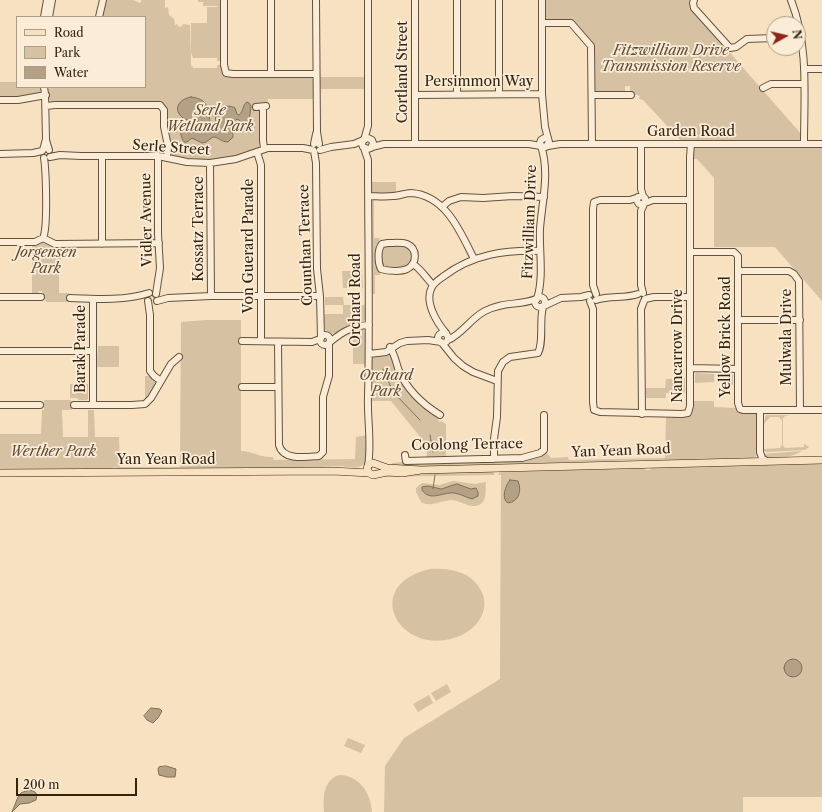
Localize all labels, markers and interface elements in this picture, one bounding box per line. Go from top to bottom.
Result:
legend [16,16,146,88]
north arrow [766,16,806,56]
street label: Cortland Street [395,21,411,123]
text: Road [54,25,84,40]
text: N [789,29,804,40]
park label: Fitzwilliam Drive Transmission Reserve [601,43,741,76]
text: Park [54,45,80,60]
text: Water [54,65,88,80]
street label: Persimmon Way [424,74,534,90]
park label: Serle Wetland Park [167,103,253,136]
street label: Garden Road [647,124,735,140]
street label: Serle Street [132,137,210,159]
street label: Fitzwilliam Drive [520,165,540,279]
street label: Vidler Avenue [138,173,156,267]
street label: Kossatz Terrace [191,176,207,282]
street label: Von Guerard Parade [241,179,257,313]
street label: Counthan Terrace [295,184,317,306]
park label: Jorgensen Park [15,245,77,278]
street label: Orchard Road [348,253,364,347]
street label: Yellow Brick Road [718,276,734,398]
street label: Nancarrow Drive [670,289,686,403]
street label: Mulwala Drive [779,289,795,385]
street label: Barak Parade [73,305,89,393]
park label: Orchard Park [359,368,413,400]
street label: Coolong Terrace [411,436,523,454]
street label: Yan Yean Road [571,441,671,461]
park label: Werther Park [10,444,96,460]
street label: Yan Yean Road [116,452,216,468]
scale bar [18,770,139,796]
text: 200 m [23,777,60,792]

